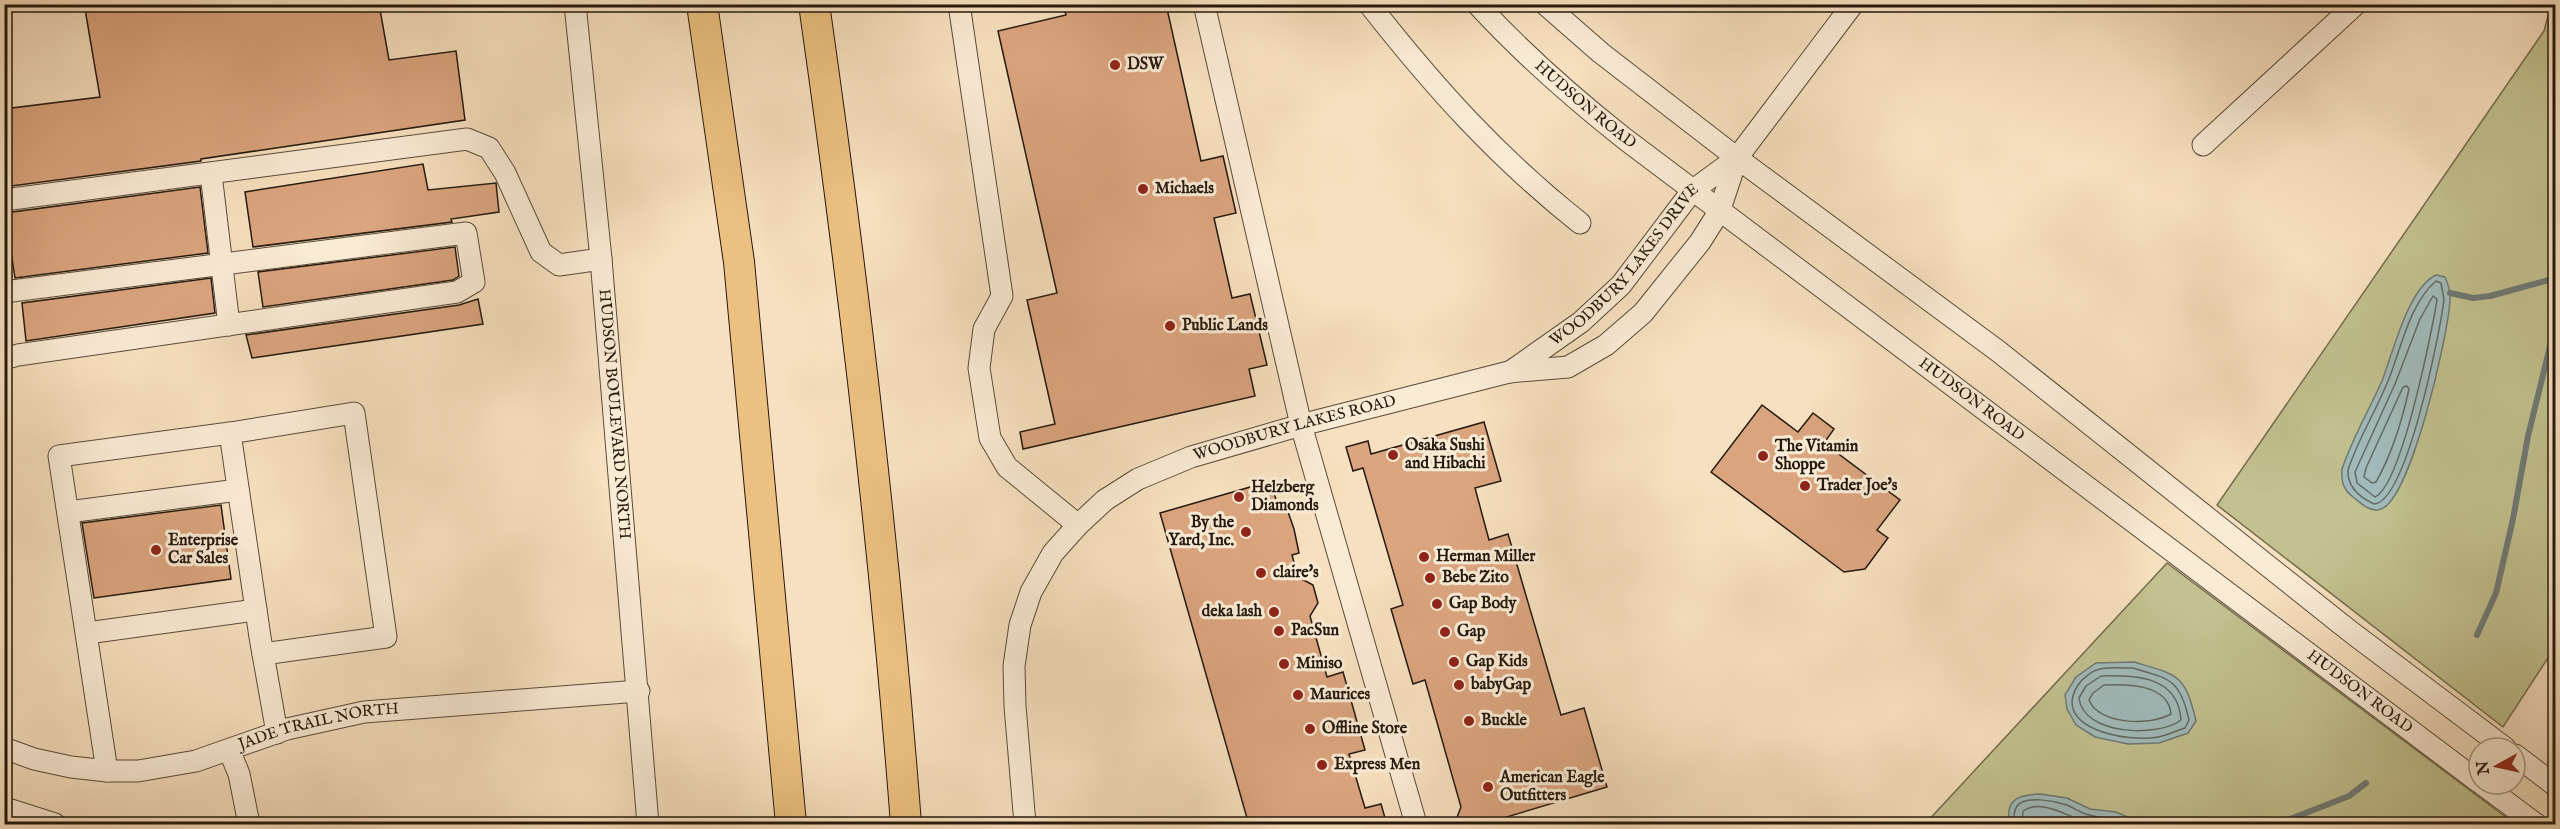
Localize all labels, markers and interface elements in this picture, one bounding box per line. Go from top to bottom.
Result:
place label: DSW [1127,55,1165,75]
street label: HUDSON ROAD [1530,56,1640,154]
marker: DSW [1108,58,1122,72]
place label: Michaels [1155,179,1214,199]
street label: WOODBURY LAKES DRIVE [1546,179,1703,351]
marker: Michaels [1136,182,1150,196]
street label: HUDSON BOULEVARD NORTH [594,288,634,540]
place label: Public Lands [1182,316,1268,336]
marker: Public Lands [1163,319,1177,333]
street label: HUDSON ROAD [1914,354,2028,446]
street label: WOODBURY LAKES ROAD [1191,391,1398,466]
place label: Osaka Sushi and Hibachi [1405,436,1486,474]
place label: The Vitamin Shoppe [1774,437,1859,475]
marker: Osaka Sushi and Hibachi [1386,448,1400,462]
marker: The Vitamin Shoppe [1756,449,1770,463]
place label: Trader Joe's [1816,476,1898,496]
place label: Helzberg Diamonds [1251,478,1319,516]
marker: Trader Joe's [1798,479,1812,493]
marker: Helzberg Diamonds [1232,490,1246,504]
place label: By the Yard, Inc. [1168,513,1235,551]
marker: By the Yard, Inc. [1239,525,1253,539]
place label: Enterprise Car Sales [168,531,239,569]
marker: Enterprise Car Sales [149,543,163,557]
place label: Herman Miller [1436,547,1535,567]
marker: Herman Miller [1417,550,1431,564]
place label: claire's [1273,563,1319,583]
marker: claire's [1254,566,1268,580]
place label: Bebe Zito [1442,568,1509,588]
marker: Bebe Zito [1423,571,1437,585]
place label: Gap Body [1449,594,1517,614]
marker: Gap Body [1430,597,1444,611]
place label: deka lash [1202,602,1262,622]
marker: deka lash [1267,605,1281,619]
place label: PacSun [1291,621,1339,641]
place label: Gap [1457,622,1486,642]
marker: PacSun [1272,624,1286,638]
marker: Gap [1438,625,1452,639]
street label: HUDSON ROAD [2303,646,2416,738]
place label: Gap Kids [1466,652,1528,672]
place label: Miniso [1296,654,1343,674]
marker: Gap Kids [1447,655,1461,669]
marker: Miniso [1277,657,1291,671]
place label: babyGap [1470,675,1531,695]
marker: babyGap [1452,678,1466,692]
place label: Maurices [1310,685,1371,705]
marker: Maurices [1291,688,1305,702]
street label: JADE TRAIL NORTH [234,699,400,756]
place label: Buckle [1481,711,1528,731]
marker: Buckle [1462,714,1476,728]
place label: Offline Store [1322,719,1408,739]
marker: Offline Store [1303,722,1317,736]
north arrow [2467,736,2527,796]
place label: Express Men [1334,755,1421,775]
marker: Express Men [1315,758,1329,772]
text: N [2473,759,2495,777]
place label: American Eagle Outfitters [1499,768,1605,806]
marker: American Eagle Outfitters [1481,780,1495,794]

